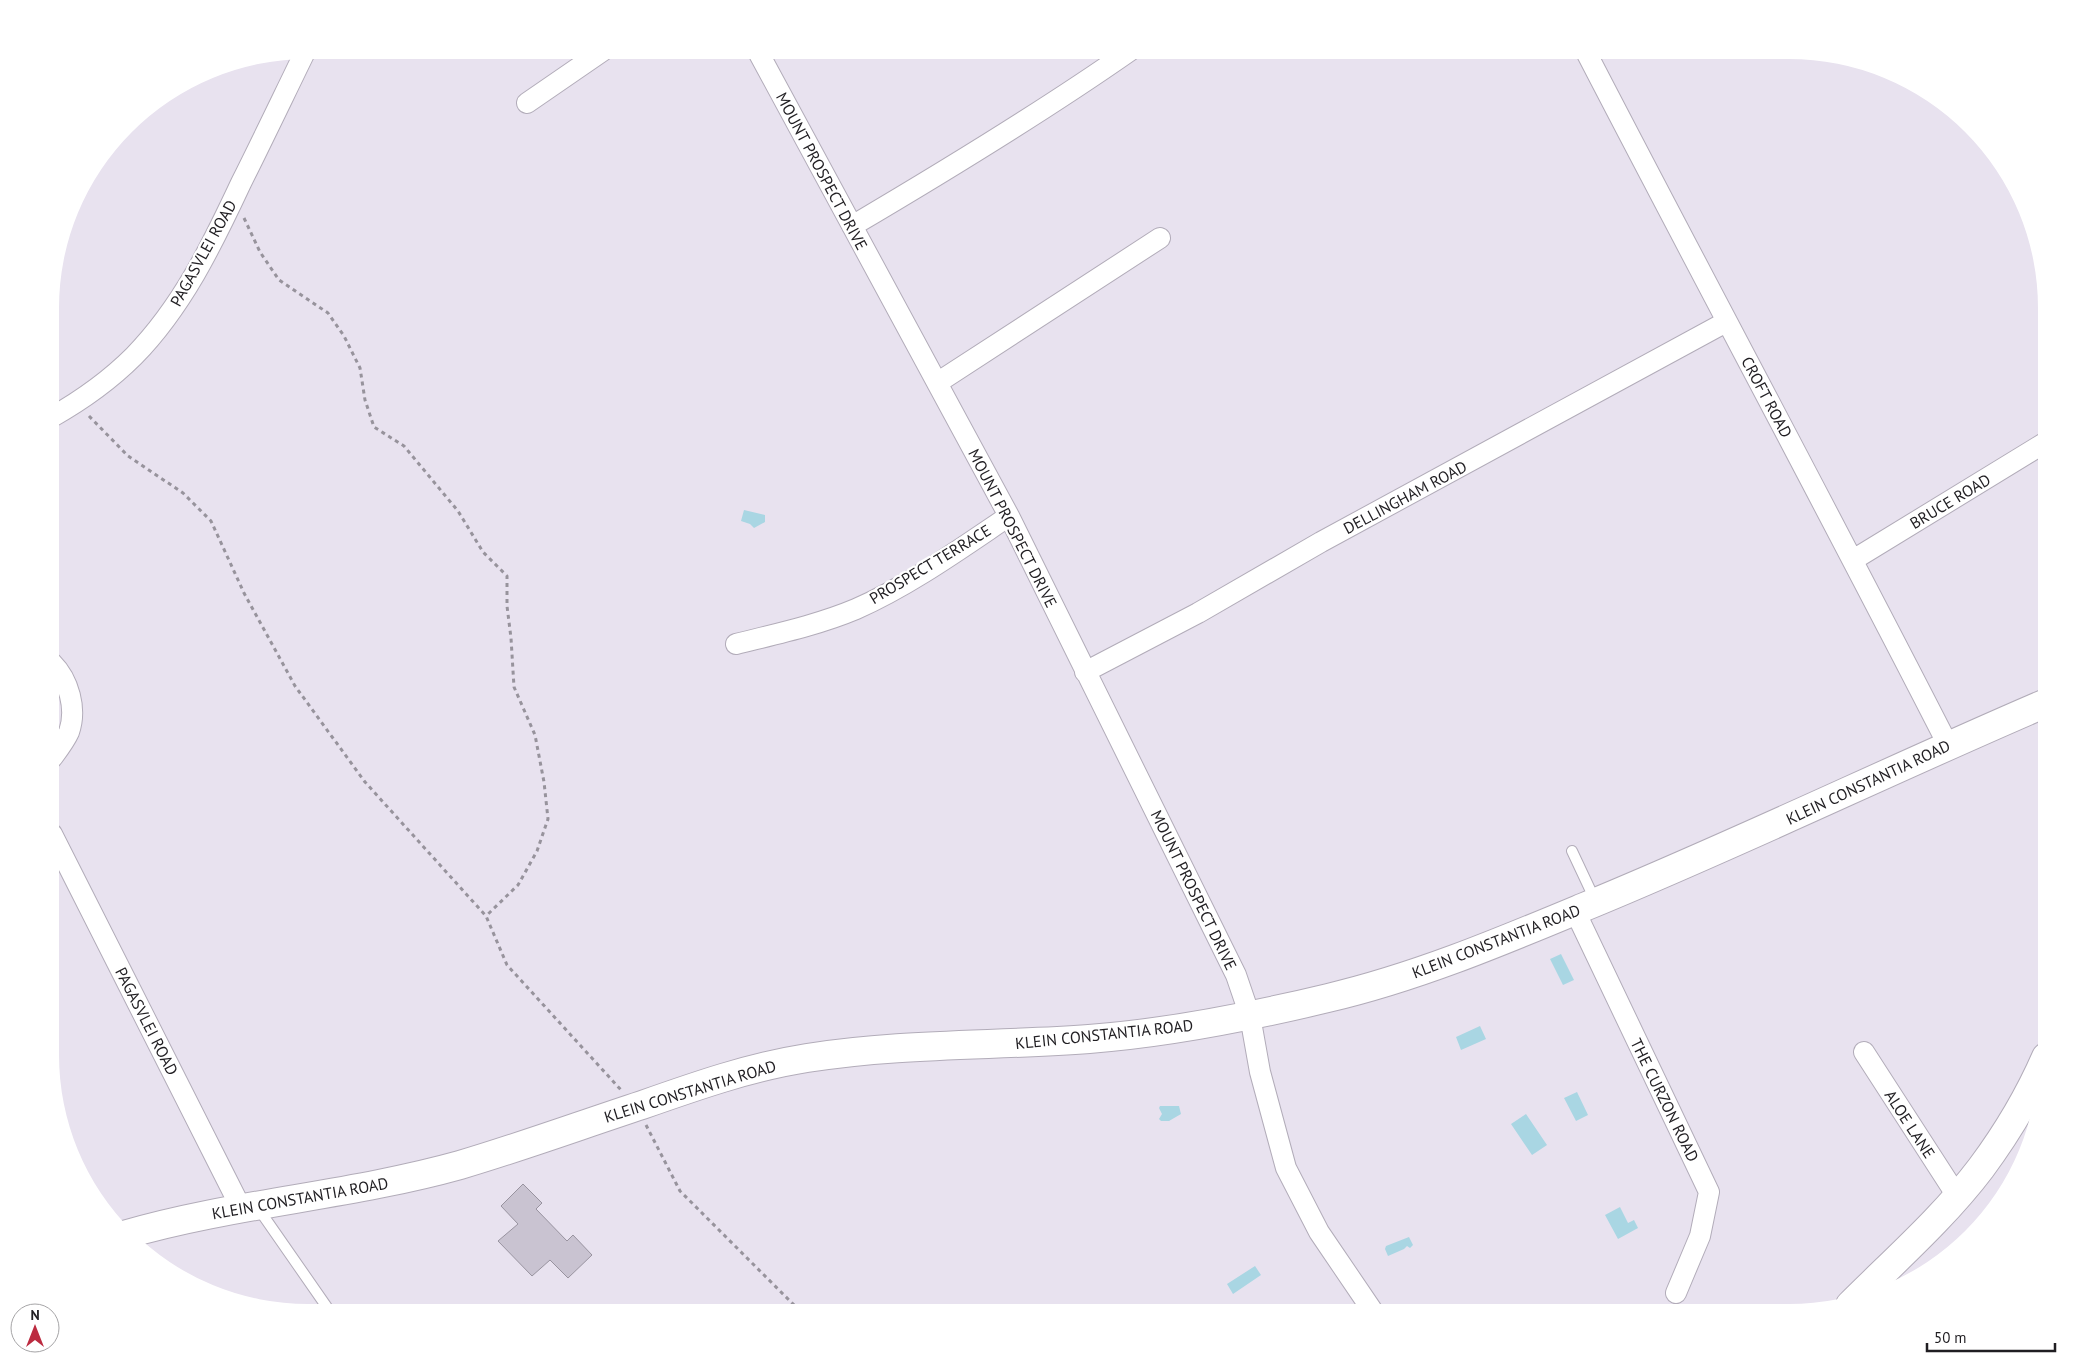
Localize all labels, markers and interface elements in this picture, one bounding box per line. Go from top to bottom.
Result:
street label: MOUNT PROSPECT DRIVE [772,89,872,253]
street label: PAGASVLEI ROAD [166,196,240,310]
street label: CROFT ROAD [1737,353,1797,441]
street label: MOUNT PROSPECT DRIVE [964,445,1062,611]
street label: DELLINGHAM ROAD [1340,456,1470,538]
street label: BRUCE ROAD [1906,469,1994,533]
street label: PROSPECT TERRACE [866,520,994,608]
street label: KLEIN CONSTANTIA ROAD [1783,735,1953,829]
street label: MOUNT PROSPECT DRIVE [1147,807,1241,973]
street label: KLEIN CONSTANTIA ROAD [1409,900,1583,982]
street label: PAGASVLEI ROAD [111,964,183,1078]
street label: KLEIN CONSTANTIA ROAD [1014,1015,1194,1053]
street label: THE CURZON ROAD [1626,1035,1704,1165]
street label: KLEIN CONSTANTIA ROAD [602,1055,778,1127]
street label: ALOE LANE [1881,1086,1939,1162]
street label: KLEIN CONSTANTIA ROAD [210,1173,390,1223]
north arrow [10,1303,60,1353]
text: N [30,1306,40,1324]
scale bar [1927,1320,2054,1352]
text: 50 m [1934,1328,1967,1347]

